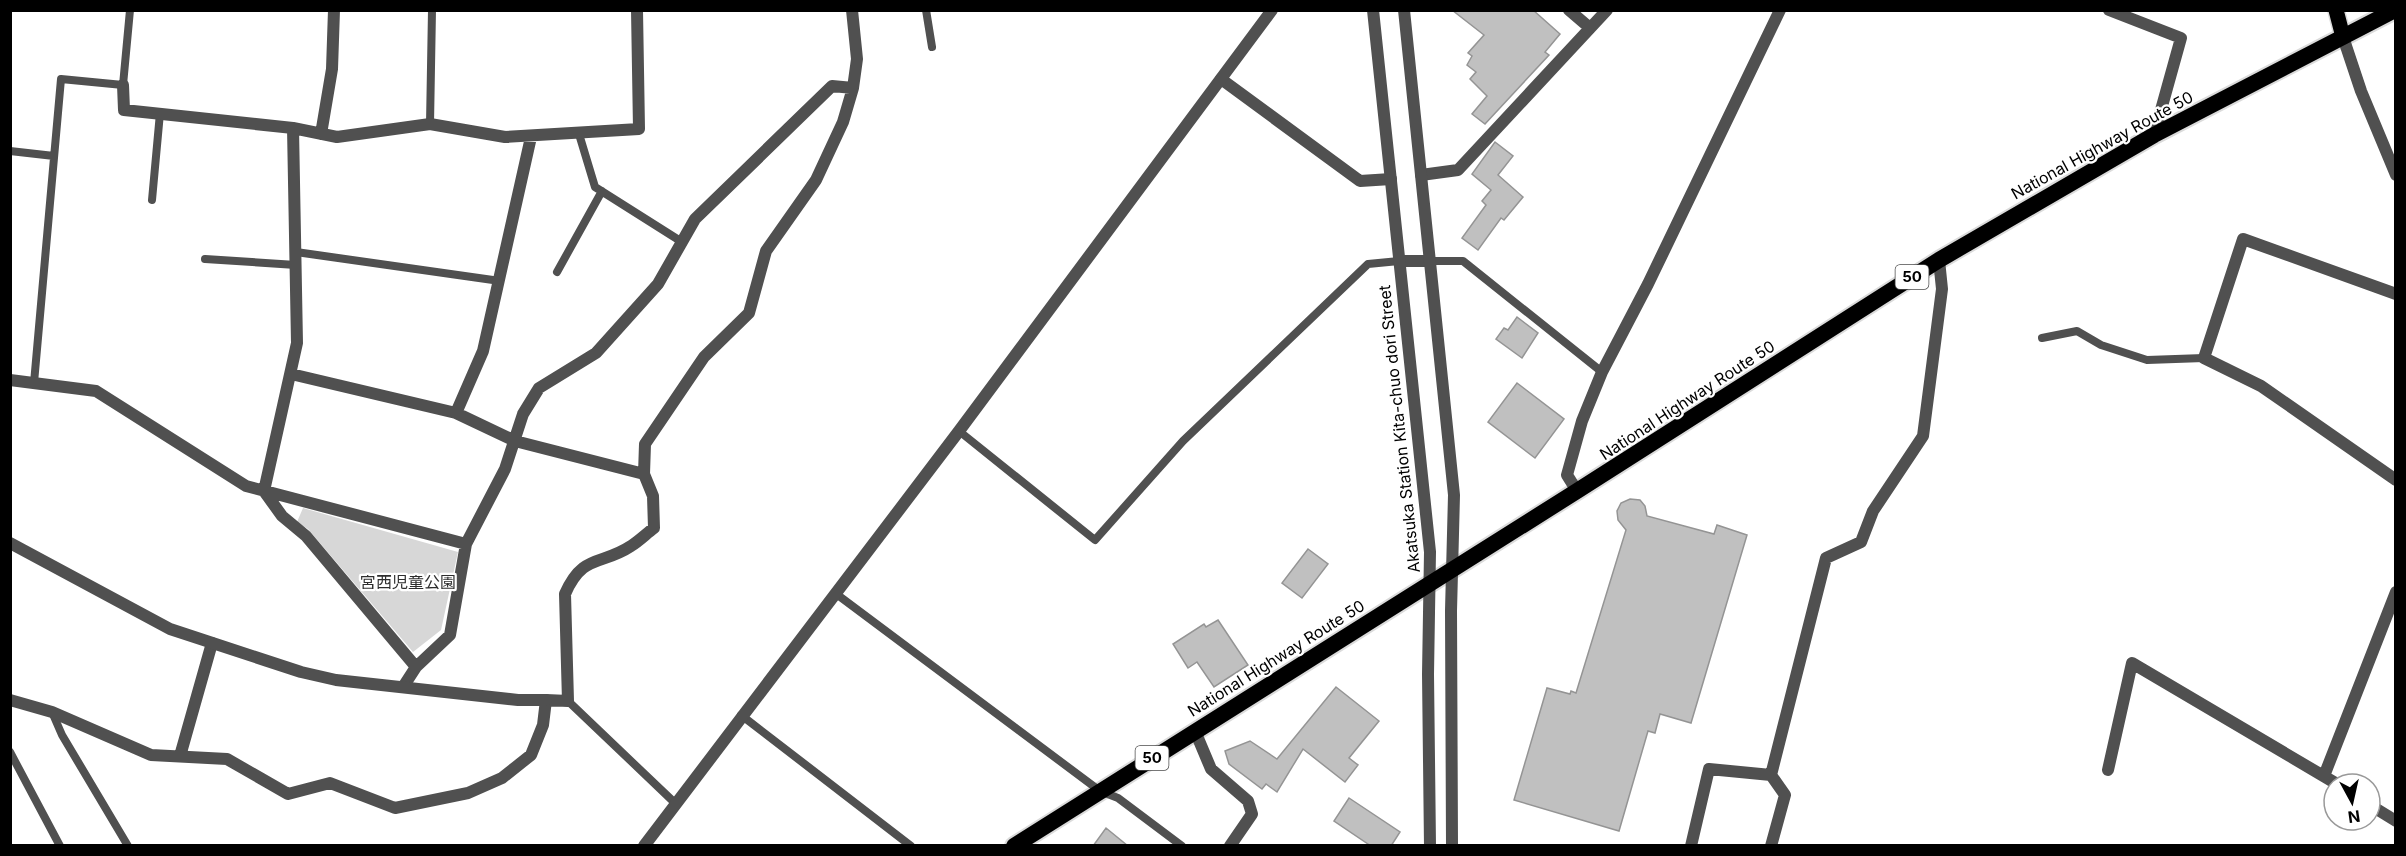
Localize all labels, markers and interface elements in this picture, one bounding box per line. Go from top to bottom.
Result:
street label: National Highway Route 50 [2008,87,2196,203]
road number: 50 [1896,265,1928,289]
street label: Akatsuka Station Kita-chuo dori Street [1374,284,1424,574]
street label: National Highway Route 50 [1596,336,1778,464]
park label: 宮西児童公園 [360,572,456,592]
street label: National Highway Route 50 [1184,595,1368,721]
road number: 50 [1136,746,1168,770]
north arrow [2322,772,2382,832]
text: N [2347,806,2362,828]

